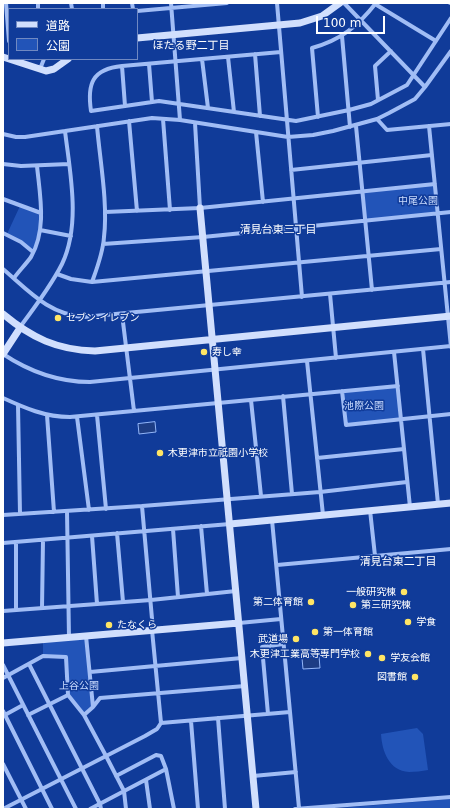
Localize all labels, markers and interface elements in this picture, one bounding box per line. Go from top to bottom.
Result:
legend [8,8,138,60]
scale bar [318,8,387,34]
text: 100 m [323,16,361,30]
text: 道路 [46,19,70,33]
text: 公園 [46,39,70,53]
district label: ほたる野二丁目 [153,39,229,53]
park label: 中尾公園 [398,195,438,207]
district label: 清見台東三丁目 [240,223,316,237]
place label: セブン-イレブン [66,312,140,324]
marker: セブン-イレブン [53,313,63,323]
place label: 寿し幸 [212,346,242,358]
marker: 寿し幸 [199,347,209,357]
park label: 池際公園 [344,400,384,412]
place label: 木更津市立祇園小学校 [168,447,268,459]
marker: 木更津市立祇園小学校 [155,448,165,458]
district label: 清見台東二丁目 [360,555,436,569]
place label: 一般研究棟 [346,586,396,598]
marker: 一般研究棟 [399,587,409,597]
place label: 第二体育館 [253,596,303,608]
marker: 第二体育館 [306,597,316,607]
place label: 第三研究棟 [361,599,411,611]
marker: 第三研究棟 [348,600,358,610]
place label: 学食 [416,616,436,628]
marker: 学食 [403,617,413,627]
place label: たなくら [117,619,157,631]
marker: たなくら [104,620,114,630]
place label: 第一体育館 [323,626,373,638]
marker: 第一体育館 [310,627,320,637]
place label: 武道場 [258,633,288,645]
marker: 武道場 [291,634,301,644]
place label: 木更津工業高等専門学校 [250,648,360,660]
marker: 木更津工業高等専門学校 [363,649,373,659]
place label: 学友会館 [390,652,430,664]
marker: 学友会館 [377,653,387,663]
place label: 図書館 [377,671,407,683]
marker: 図書館 [410,672,420,682]
park label: 上谷公園 [59,680,99,692]

